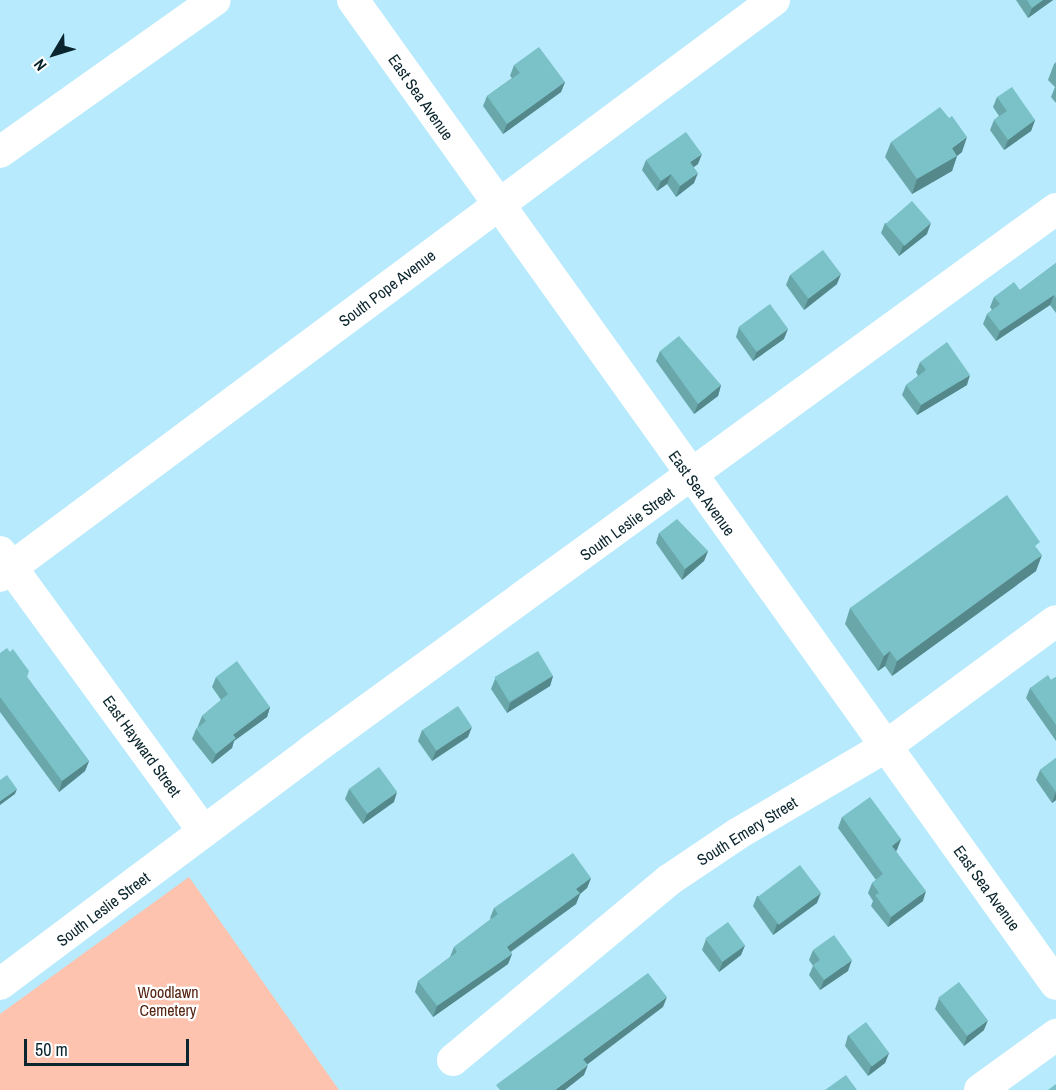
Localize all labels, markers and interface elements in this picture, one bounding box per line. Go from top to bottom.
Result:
north arrow [24,24,84,84]
street label: East Sea Avenue [384,50,458,144]
text: N [28,55,51,76]
street label: South Pope Avenue [335,245,439,331]
street label: East Sea Avenue [665,446,739,540]
street label: South Leslie Street [576,483,678,565]
street label: East Hayward Street [99,692,185,800]
street label: South Emery Street [693,793,801,869]
street label: East Sea Avenue [950,841,1024,935]
street label: South Leslie Street [53,868,153,950]
park label: Woodlawn Cemetery [137,982,199,1020]
scale bar [27,1027,192,1065]
text: 50 m [35,1037,68,1062]

